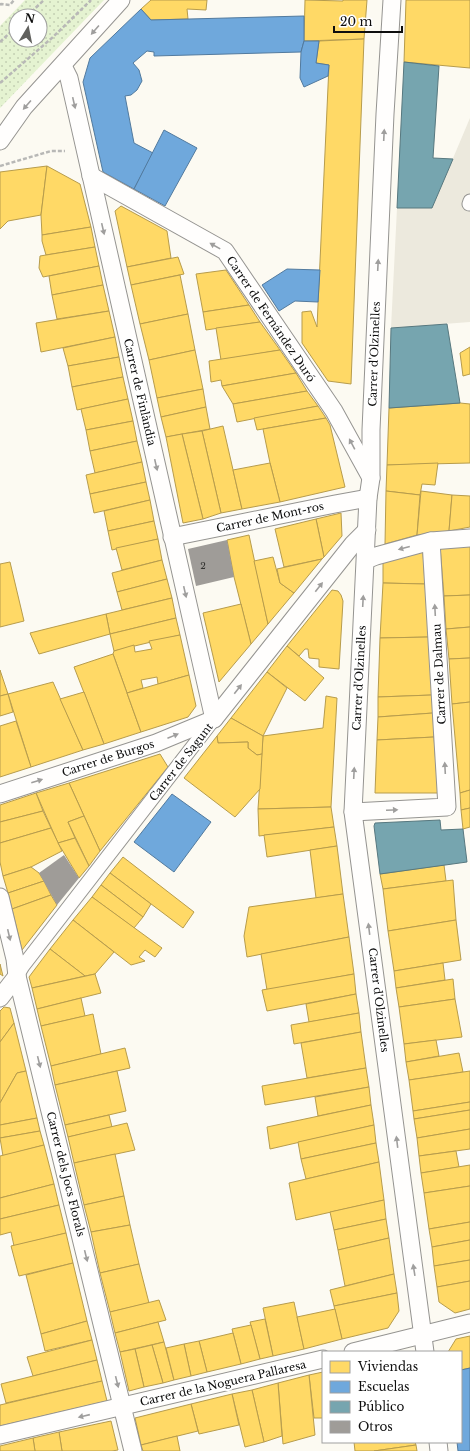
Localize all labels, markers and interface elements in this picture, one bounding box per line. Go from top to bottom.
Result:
north arrow [8,8,48,48]
scale bar [334,8,402,34]
text: N [23,10,37,26]
text: 20 m [340,14,372,29]
one-way arrow [91,24,100,35]
one-way arrow [72,96,78,109]
one-way arrow [22,100,31,110]
one-way arrow [381,128,387,141]
one-way arrow [100,223,106,236]
one-way arrow [209,243,221,249]
street label: Carrer de Fernández Duró [224,253,318,385]
one-way arrow [375,258,381,271]
street label: Carrer d'Olzinelles [365,301,383,407]
street label: Carrer de Finlàndia [121,337,159,448]
one-way arrow [348,438,355,450]
one-way arrow [154,459,160,472]
street label: Carrer de Mont-ros [215,499,325,535]
one-way arrow [398,545,410,551]
house number: 2 [200,560,206,571]
one-way arrow [315,581,323,592]
one-way arrow [182,586,188,598]
one-way arrow [360,595,367,607]
one-way arrow [432,604,439,616]
street label: Carrer de Dalmau [429,622,449,725]
street label: Carrer d'Olzinelles [349,625,369,731]
one-way arrow [234,683,242,694]
street label: Carrer de Sagunt [146,719,216,804]
one-way arrow [168,732,180,738]
street label: Carrer de Burgos [60,736,156,780]
one-way arrow [441,762,448,774]
one-way arrow [351,767,358,779]
one-way arrow [31,778,43,784]
one-way arrow [386,806,398,813]
one-way arrow [366,923,373,935]
one-way arrow [6,929,12,941]
street label: Carrer d'Olzinelles [366,947,392,1053]
one-way arrow [36,1055,42,1068]
street label: Carrer dels Jocs Florals [44,1110,88,1238]
one-way arrow [394,1136,400,1148]
one-way arrow [83,1250,89,1262]
one-way arrow [411,1264,417,1277]
legend [322,1351,462,1443]
street label: Carrer de la Noguera Pallaresa [139,1357,308,1409]
text: Viviendas [357,1359,418,1374]
one-way arrow [114,1376,120,1388]
text: Escuelas [358,1379,410,1394]
text: Público [358,1399,405,1414]
one-way arrow [78,1413,90,1419]
text: Otros [358,1419,393,1434]

